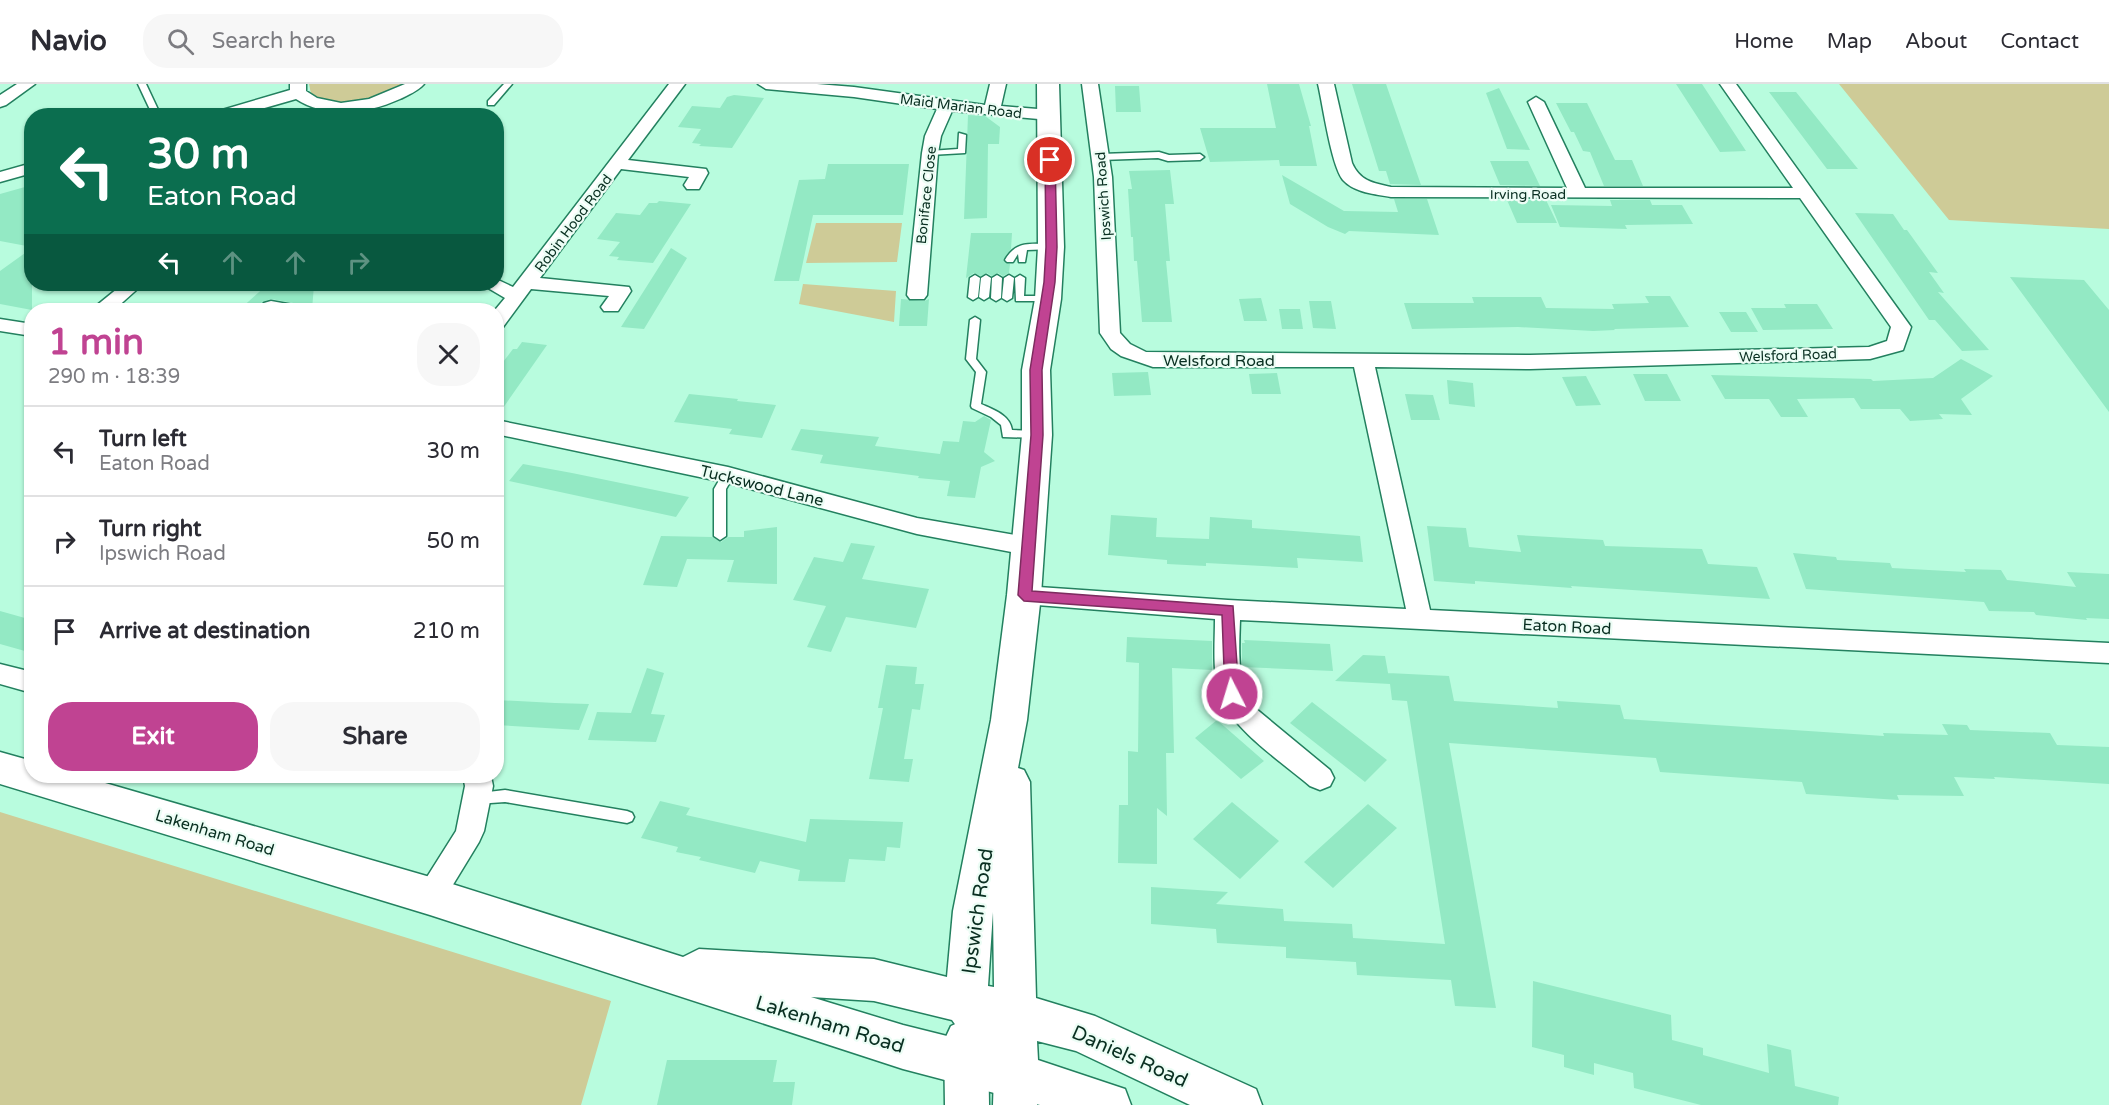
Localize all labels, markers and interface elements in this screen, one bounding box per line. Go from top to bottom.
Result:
search box [143,14,563,68]
text: Navio [30,24,107,58]
icon: search [164,25,197,58]
text: Search here [212,28,336,54]
text: Home [1734,29,1794,54]
text: Map [1827,29,1872,54]
text: About [1905,29,1967,54]
text: Contact [2000,29,2079,54]
street label: Maid Marian Road [899,91,1023,122]
text: 30 m [147,129,249,180]
icon: left [48,132,126,210]
pin [1024,134,1075,185]
icon: arrive [1033,143,1066,176]
street label: Boniface Close [913,145,940,245]
street label: Ipswich Road [1092,151,1115,241]
street label: Robin Hood Road [531,171,616,276]
text: Eaton Road [147,180,297,213]
street label: Irving Road [1490,186,1566,203]
icon: left [153,246,186,279]
icon: ahead [216,246,249,279]
icon: ahead [279,246,312,279]
icon: right [342,246,375,279]
text: 1 min [48,321,144,364]
button: close [417,323,480,386]
street label: Welsford Road [1739,345,1837,366]
street label: Welsford Road [1163,351,1275,371]
text: 290 m · 18:39 [48,365,180,389]
text: Turn left [99,426,187,452]
icon: left [48,435,81,468]
text: 30 m [426,438,480,464]
text: Eaton Road [99,452,210,476]
street label: Tuckswood Lane [698,461,826,511]
text: Turn right [99,516,201,542]
icon: right [48,525,81,558]
text: 50 m [426,528,480,554]
text: Ipswich Road [99,542,226,566]
icon: arrive [48,615,81,648]
street label: Eaton Road [1522,615,1612,639]
text: Arrive at destination [99,618,310,644]
text: 210 m [413,618,480,644]
position arrow [1200,662,1264,726]
button: Exit [48,702,258,771]
button: Share [270,702,480,771]
street label: Lakenham Road [153,805,277,861]
street label: Ipswich Road [957,847,999,976]
street label: Lakenham Road [752,991,907,1059]
street label: Daniels Road [1068,1021,1191,1093]

